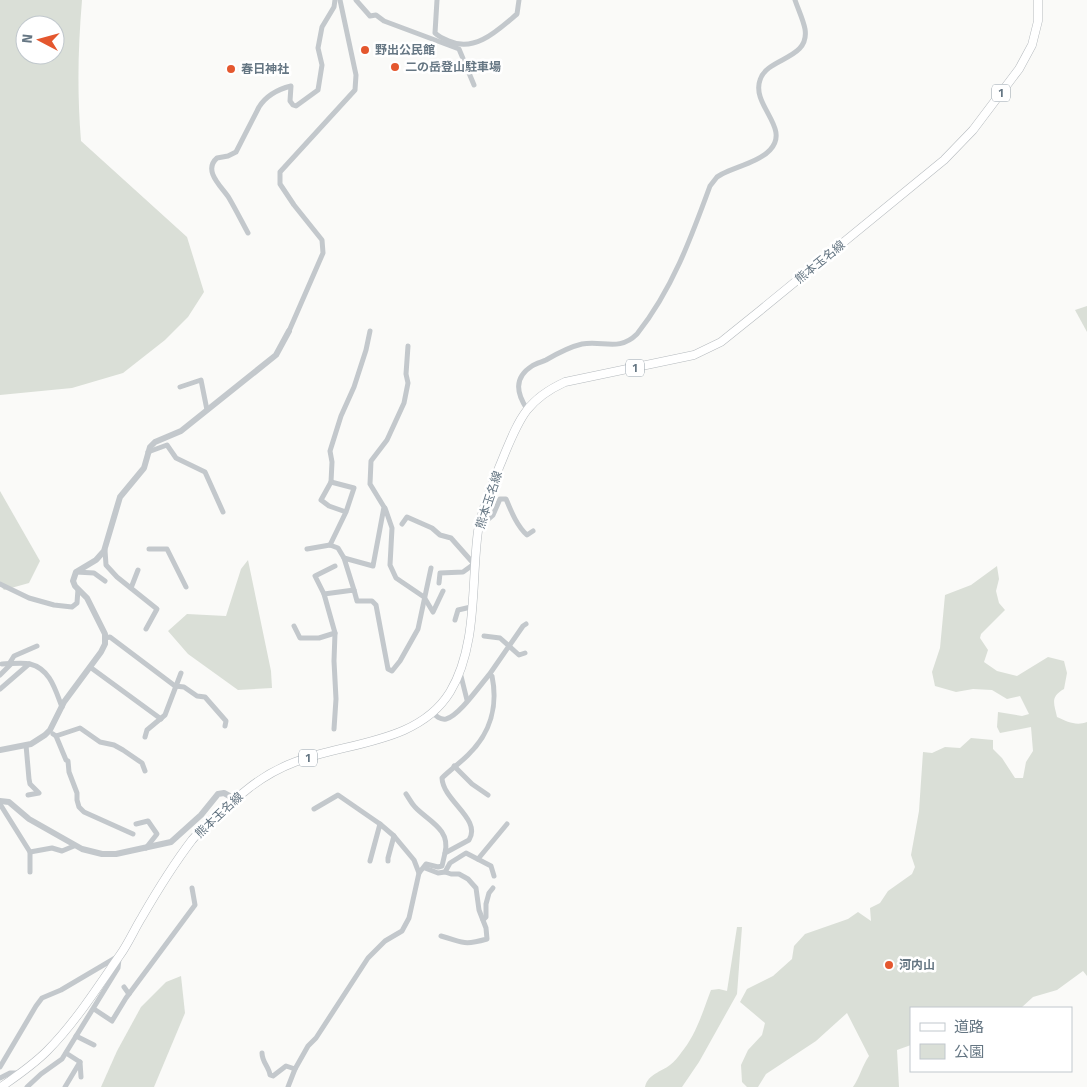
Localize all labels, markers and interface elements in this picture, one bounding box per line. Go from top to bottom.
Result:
north arrow [15,15,65,65]
text: N [19,33,37,44]
place label: 野出公民館 [375,43,435,57]
marker: 野出公民館 [359,44,371,56]
place label: 二の岳登山駐車場 [405,60,501,74]
marker: 二の岳登山駐車場 [389,61,401,73]
place label: 春日神社 [241,62,289,76]
marker: 春日神社 [225,63,237,75]
road number: 1 [992,85,1010,102]
street label: 熊本玉名線 [792,238,848,286]
road number: 1 [626,359,644,376]
street label: 熊本玉名線 [473,469,505,531]
road number: 1 [299,750,317,766]
street label: 熊本玉名線 [192,789,246,841]
place label: 河内山 [899,958,935,972]
marker: 河内山 [883,959,895,971]
legend [910,1007,1072,1072]
text: 道路 [954,1018,984,1036]
text: 公園 [954,1043,984,1061]

